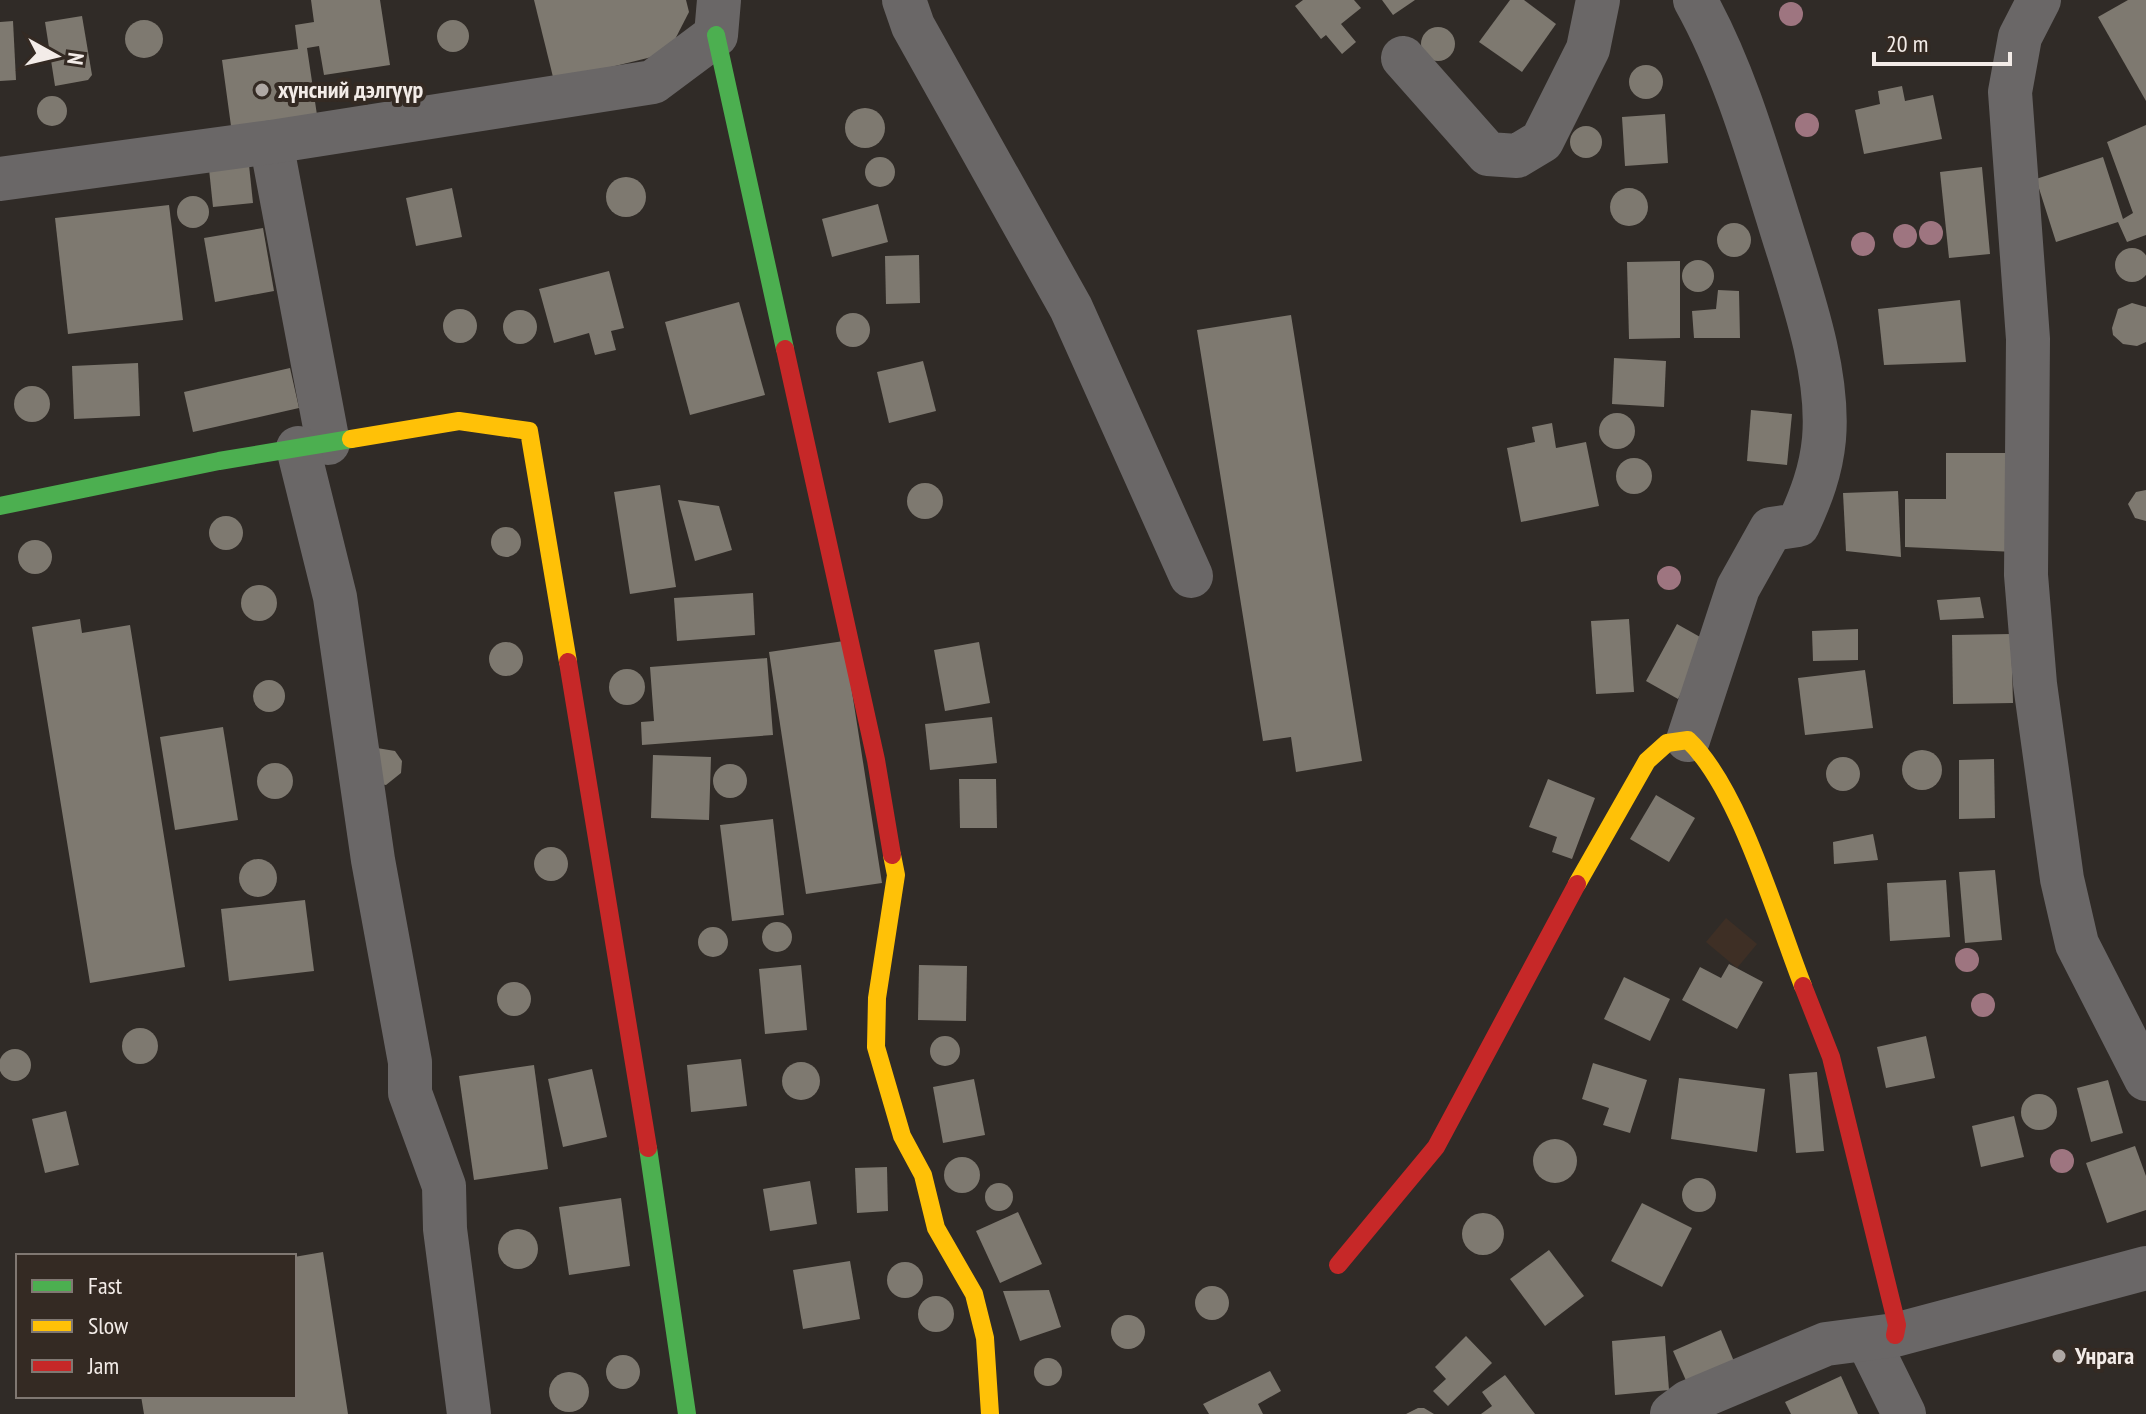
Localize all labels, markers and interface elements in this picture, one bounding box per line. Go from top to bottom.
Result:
north arrow [16,16,96,96]
scale bar [1874,16,2010,66]
text: 20 m [1886,28,1928,59]
text: N [61,51,90,67]
place label: хүнсний дэлгүүр [278,74,423,105]
marker: хүнсний дэлгүүр [253,81,271,99]
legend [16,1254,296,1398]
text: Fast [88,1270,123,1301]
text: Slow [88,1310,129,1341]
place label: Унрага [2074,1340,2134,1371]
marker: Унрага [2050,1347,2068,1365]
text: Jam [87,1350,119,1381]

